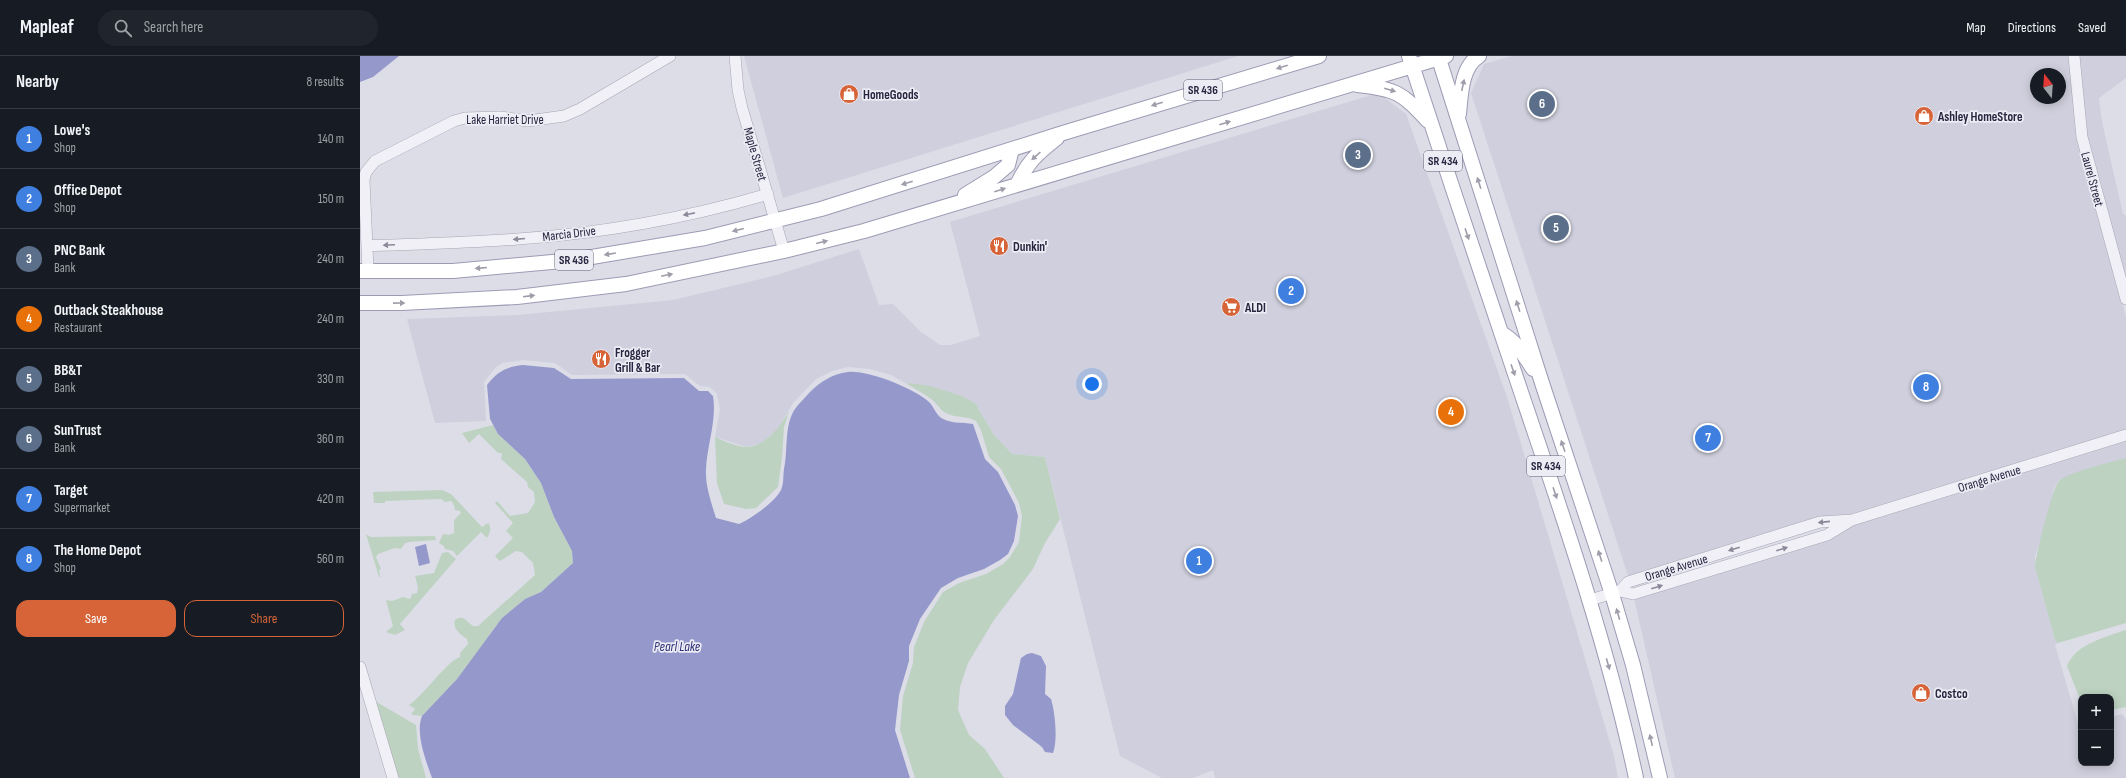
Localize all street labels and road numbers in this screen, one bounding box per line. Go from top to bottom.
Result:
road number: SR 436 [1184,80,1222,100]
street label: Lake Harriet Drive [466,112,544,128]
street label: Maple Street [740,126,770,183]
street label: Laurel Street [2077,150,2107,208]
road number: SR 434 [1424,151,1462,171]
street label: Marcia Drive [542,223,597,245]
road number: SR 436 [555,250,593,270]
road number: SR 434 [1527,456,1565,476]
street label: Orange Avenue [1956,462,2023,496]
street label: Orange Avenue [1643,551,1710,585]

